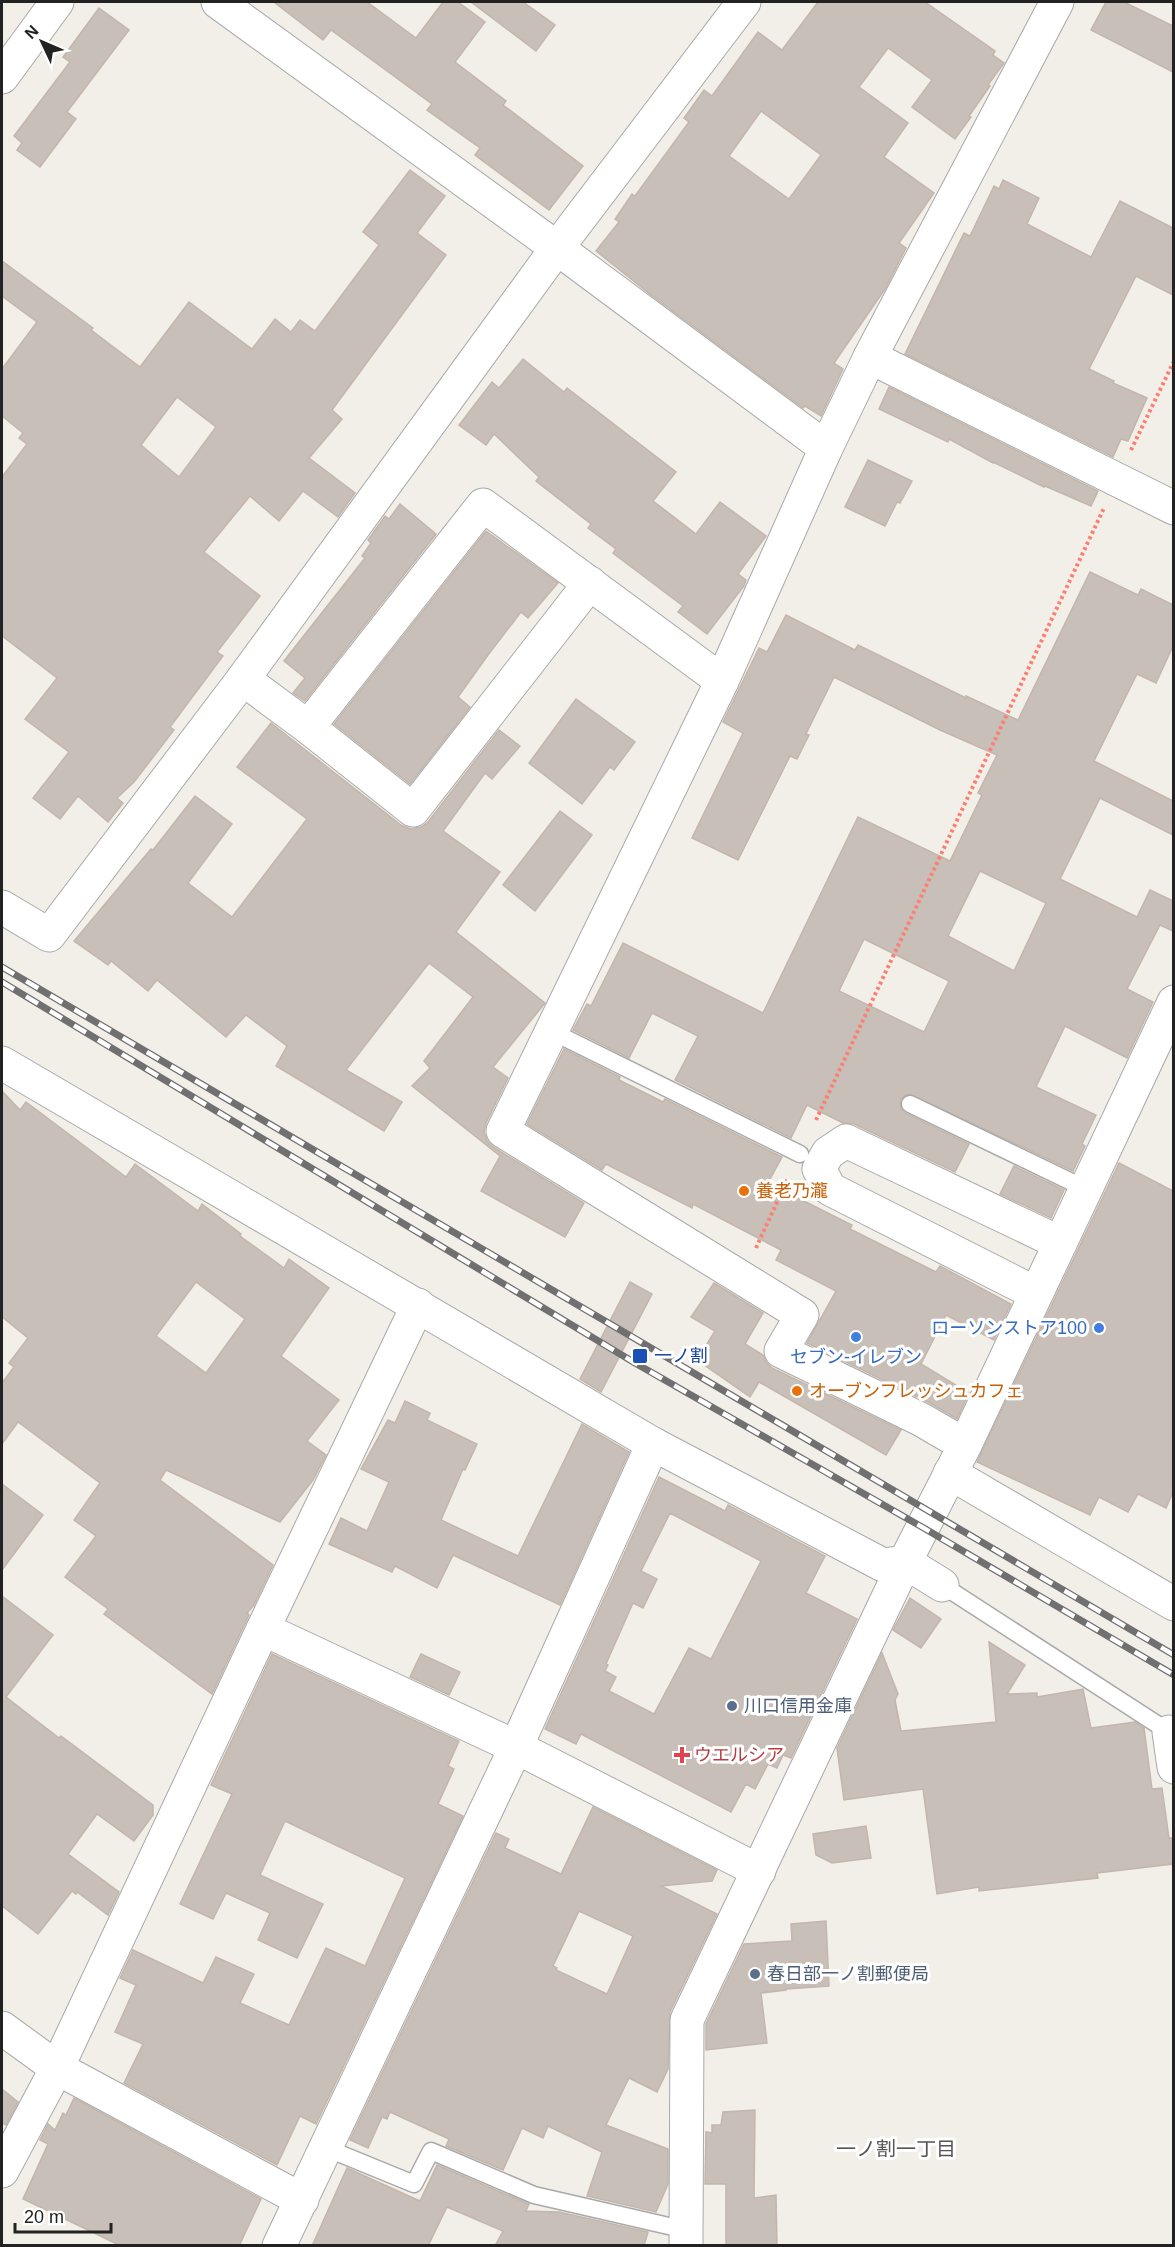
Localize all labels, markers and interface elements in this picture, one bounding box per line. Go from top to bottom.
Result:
north arrow [12,12,72,72]
text: N [21,22,42,42]
place label: 養老乃瀧 [756,1181,828,1201]
marker: 養老乃瀧 [737,1184,751,1198]
place label: ローソンストア100 [931,1318,1087,1338]
marker: ローソンストア100 [1092,1321,1106,1335]
marker: セブン-イレブン [849,1330,863,1344]
place label: 一ノ割 [654,1346,708,1366]
marker: 一ノ割 [631,1347,649,1365]
place label: セブン-イレブン [790,1347,922,1367]
place label: オーブンフレッシュカフェ [809,1381,1023,1401]
marker: オーブンフレッシュカフェ [790,1384,804,1398]
place label: 川口信用金庫 [744,1696,852,1716]
marker: 川口信用金庫 [725,1699,739,1713]
place label: ウエルシア [694,1745,784,1765]
marker: ウエルシア [675,1748,689,1762]
place label: 春日部一ノ割郵便局 [767,1964,929,1984]
marker: 春日部一ノ割郵便局 [748,1967,762,1981]
district label: 一ノ割一丁目 [836,2138,956,2160]
scale bar [15,2196,111,2234]
text: 20 m [24,2207,64,2227]

